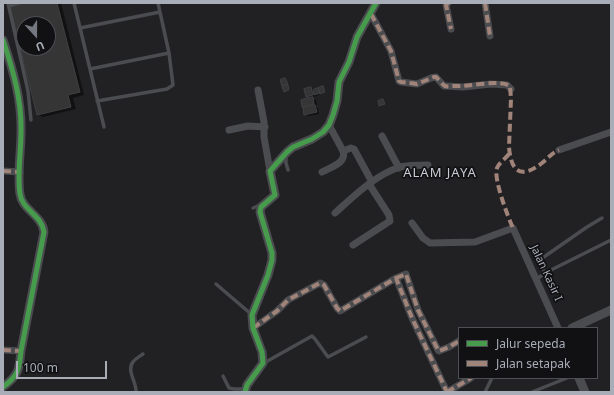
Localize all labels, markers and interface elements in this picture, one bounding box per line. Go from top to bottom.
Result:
north arrow [16,16,56,56]
text: U [34,38,47,55]
district label: ALAM JAYA [403,165,477,181]
street label: Jalan Kasir I [527,243,565,303]
legend [458,327,598,379]
text: Jalur sepeda [496,335,565,352]
scale bar [18,353,109,379]
text: Jalan setapak [496,355,570,372]
text: 100 m [23,359,58,376]

